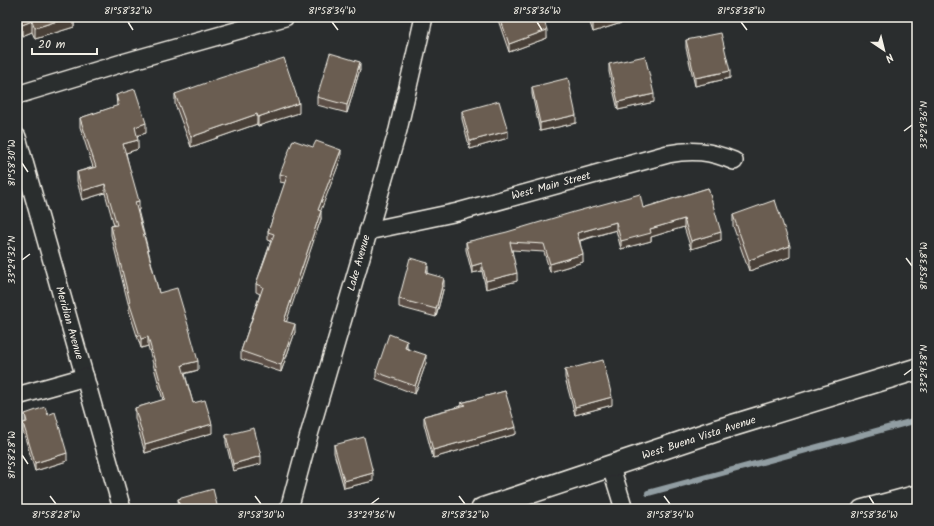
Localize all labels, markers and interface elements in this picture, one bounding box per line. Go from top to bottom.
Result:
text: 81°58'32"W [104,3,152,19]
text: 81°58'34"W [308,3,356,19]
text: 81°58'36"W [513,3,561,19]
text: 81°58'38"W [717,3,765,19]
scale bar [32,30,97,56]
north arrow [864,30,904,70]
text: 20 m [38,35,66,54]
text: N [881,48,897,67]
text: 33°29'36"N [916,101,932,149]
text: 81°58'30"W [4,139,20,187]
street label: West Main Street [509,167,593,205]
street label: Lake Avenue [342,233,376,293]
text: 33°29'32"N [4,236,20,284]
text: 81°58'38"W [916,242,932,290]
street label: Meridian Avenue [50,284,88,362]
text: 33°29'38"N [916,344,932,393]
street label: West Buena Vista Avenue [640,411,758,465]
text: 81°58'28"W [4,431,20,479]
text: 81°58'28"W [32,507,80,523]
text: 81°58'30"W [237,507,285,523]
text: 33°29'36"N [347,507,395,523]
text: 81°58'32"W [441,507,489,523]
text: 81°58'34"W [646,507,694,523]
text: 81°58'36"W [850,507,898,523]

